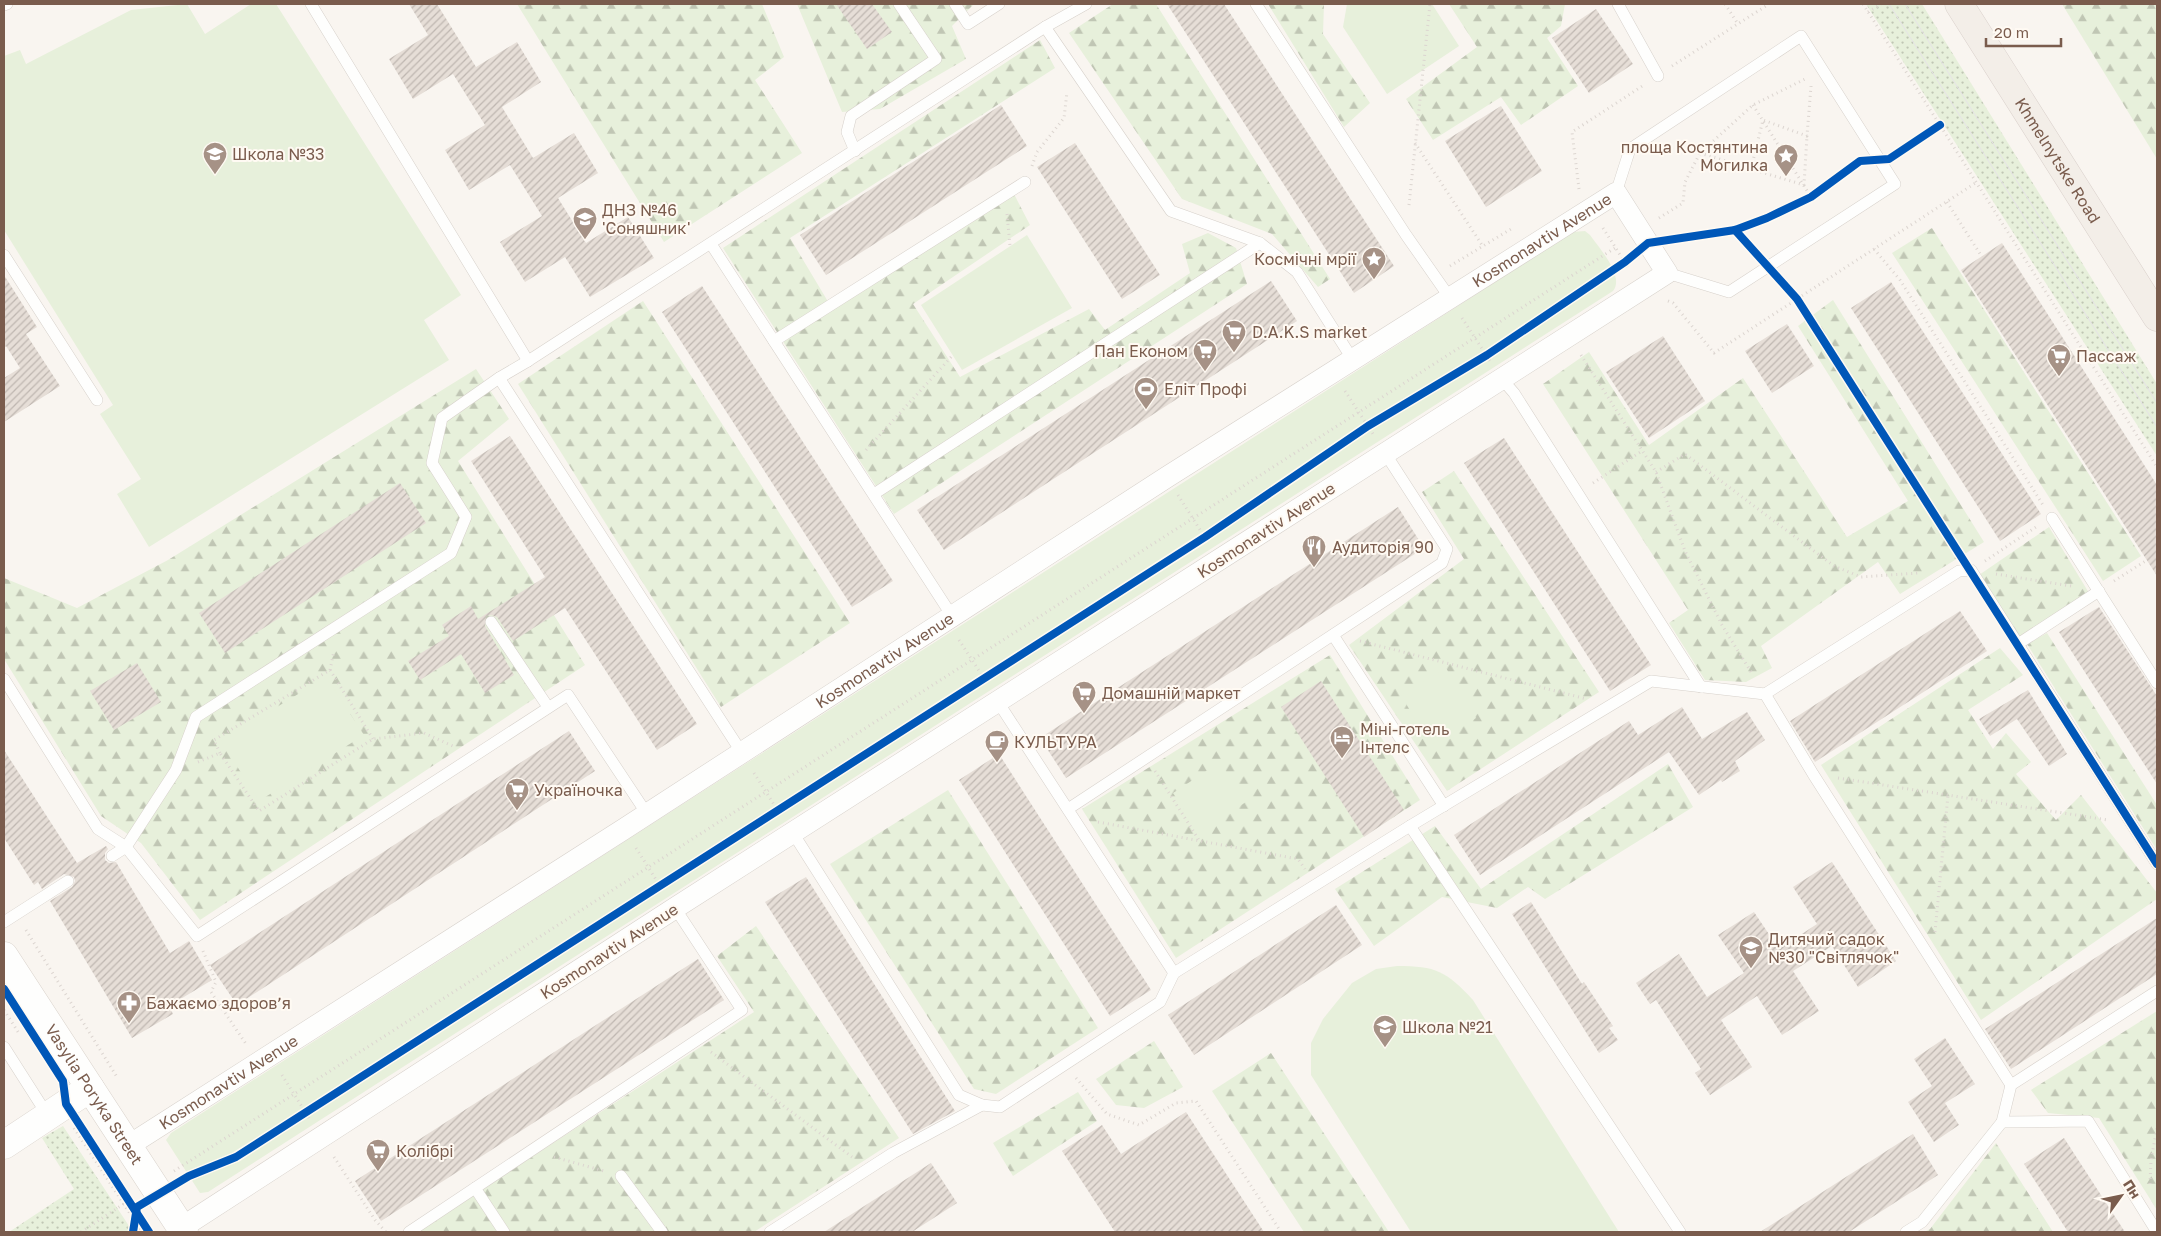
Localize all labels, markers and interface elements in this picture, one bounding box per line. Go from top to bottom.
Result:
scale bar [1986,15,2061,47]
text: 20 m [1994,23,2029,41]
street label: Khmelnytske Road [2011,94,2105,227]
place label: площа Костянтина Могилка [1621,137,1768,175]
school or university icon: Школа №33 [202,141,228,175]
place icon: площа Костянтина Могилка [1773,143,1799,177]
place label: Школа №33 [232,144,324,164]
street label: Kosmonavtiv Avenue [1468,189,1615,291]
place label: ДНЗ №46 'Соняшник' [602,200,690,238]
school or university icon: ДНЗ №46 'Соняшник' [572,206,598,240]
place icon: Космічні мрії [1361,246,1387,280]
place label: Космічні мрії [1254,249,1357,269]
supermarket icon: D.A.K.S market [1221,319,1247,353]
place label: D.A.K.S market [1252,322,1367,342]
supermarket icon: Пан Економ [1192,338,1218,372]
place label: Пан Економ [1094,341,1188,361]
supermarket icon: Пассаж [2046,343,2072,377]
place label: Пассаж [2076,346,2137,366]
sports icon: Еліт Профі [1133,376,1159,410]
place label: Еліт Профі [1164,379,1247,399]
street label: Kosmonavtiv Avenue [1193,478,1339,582]
restaurant icon: Аудиторія 90 [1301,534,1327,568]
place label: Аудиторія 90 [1332,537,1434,557]
street label: Kosmonavtiv Avenue [812,608,957,712]
supermarket icon: Домашній маркет [1071,680,1097,714]
place label: Домашній маркет [1102,683,1241,703]
place label: Міні-готель Інтелс [1360,719,1449,757]
hotel icon: Міні-готель Інтелс [1329,725,1355,759]
cafe icon: КУЛЬТУРА [984,729,1010,763]
place label: КУЛЬТУРА [1014,732,1097,752]
supermarket icon: Україночка [504,777,530,811]
place label: Україночка [534,780,623,800]
street label: Kosmonavtiv Avenue [536,899,682,1003]
place label: Дитячий садок №30 "Світлячок" [1768,929,1899,967]
school or university icon: Дитячий садок №30 "Світлячок" [1738,935,1764,969]
pharmacy icon: Бажаємо здоровʼя [116,990,142,1024]
place label: Бажаємо здоровʼя [146,993,291,1013]
school or university icon: Школа №21 [1372,1014,1398,1048]
place label: Школа №21 [1402,1017,1493,1037]
street label: Vasylia Poryka Street [41,1020,147,1168]
street label: Kosmonavtiv Avenue [155,1030,301,1134]
supermarket icon: Колібрі [365,1138,391,1172]
place label: Колібрі [396,1141,454,1161]
north arrow [2096,1171,2146,1221]
text: Пн [2120,1176,2145,1201]

